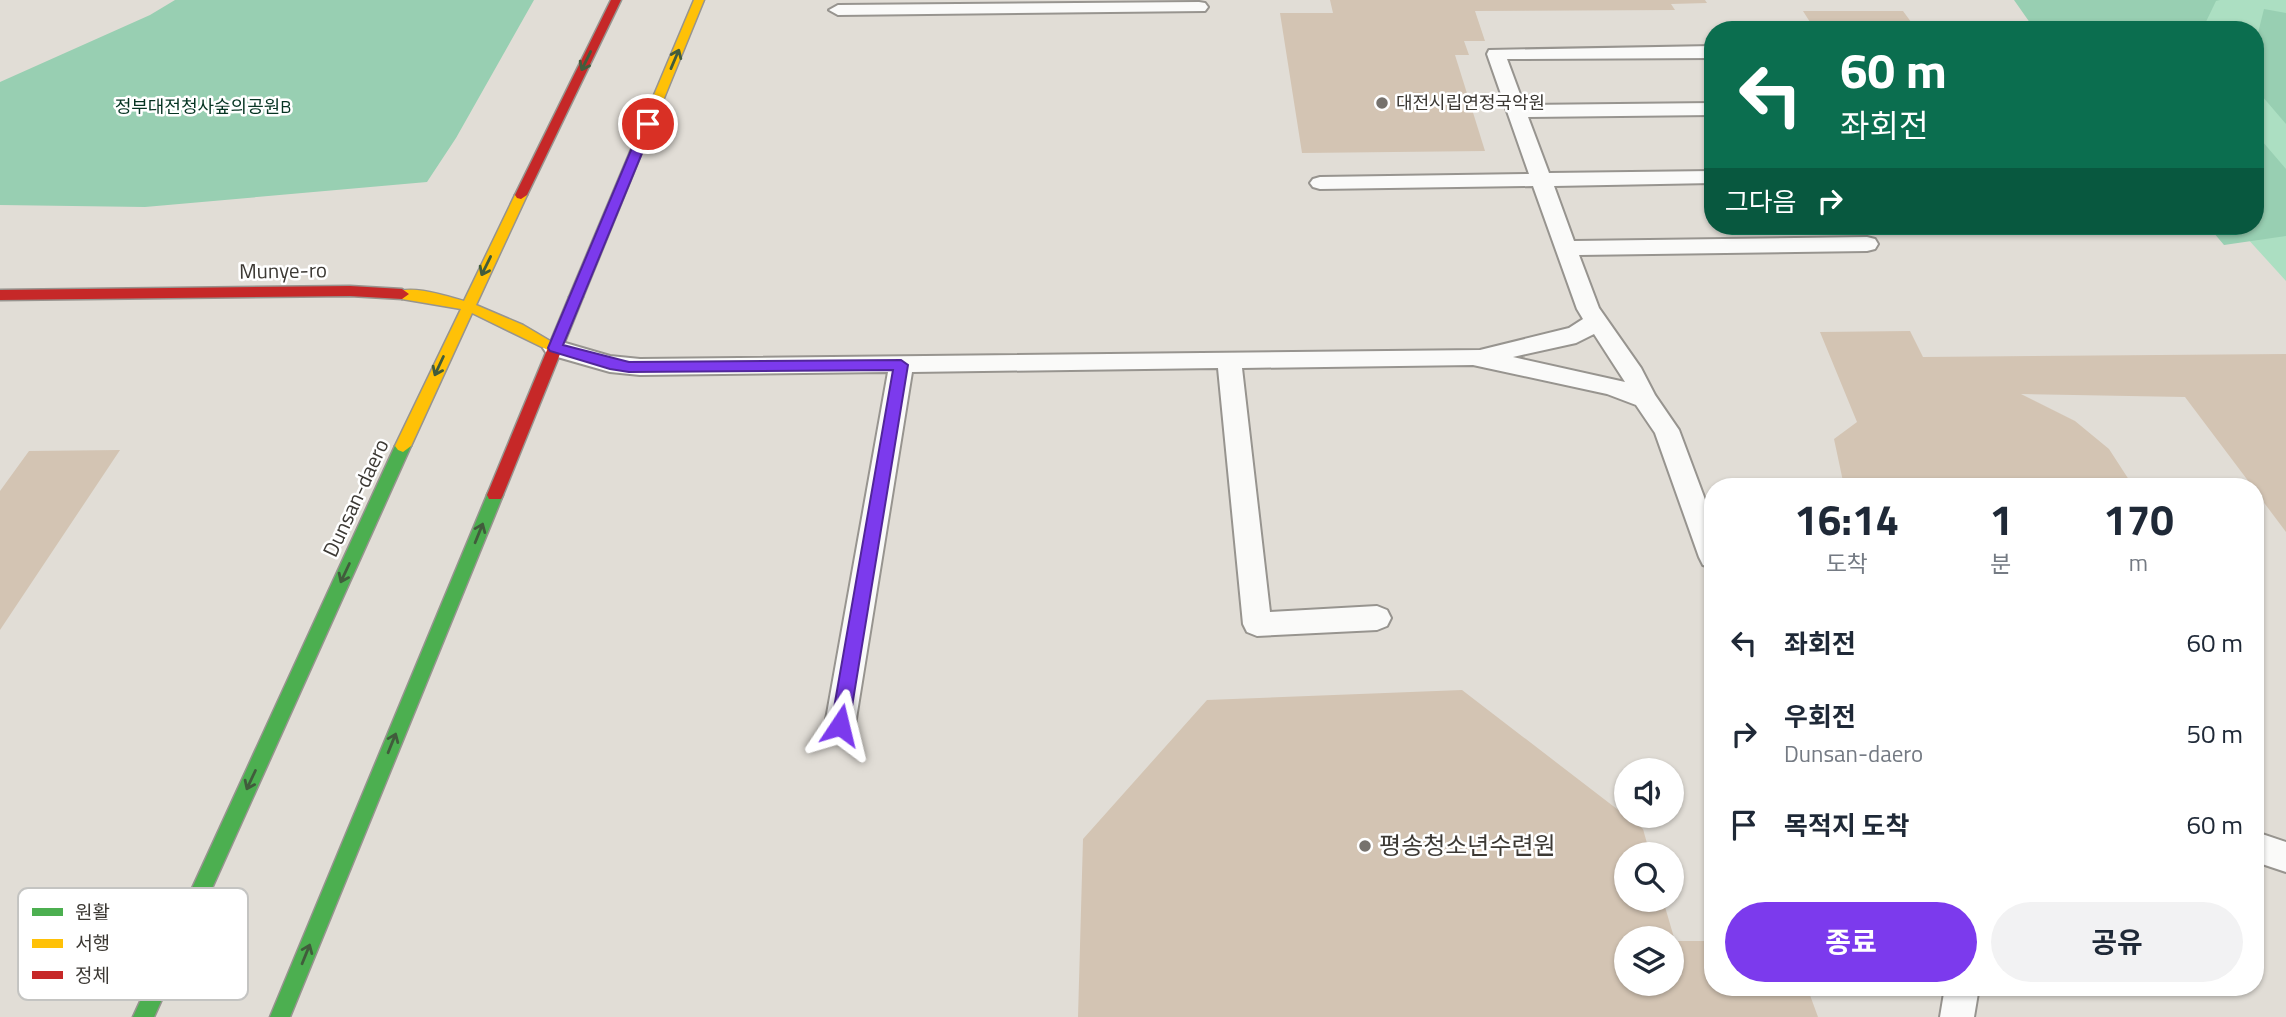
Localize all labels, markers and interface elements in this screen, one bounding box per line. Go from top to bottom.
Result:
text: 60 m [1840,32,1947,107]
one-way arrow [669,48,682,70]
icon: left [1725,49,1816,140]
one-way arrow [578,50,592,71]
place label: 대전시립연정국악원 [1396,89,1545,116]
park label: 정부대전청사숲의공원B [115,93,291,120]
pin [618,94,678,154]
marker: 대전시립연정국악원 [1374,95,1390,111]
text: 좌회전 [1840,101,1928,149]
icon: arrive [629,105,667,143]
text: 그다음 [1725,182,1797,221]
icon: right [1811,182,1849,220]
street label: Munye-ro [239,253,327,287]
one-way arrow [479,255,493,276]
one-way arrow [432,355,445,377]
street label: Dunsan-daero [314,433,396,562]
text: 16:14 [1794,487,1899,551]
text: 1 [1989,487,2013,551]
text: 170 [2103,487,2174,551]
one-way arrow [473,523,486,544]
text: m [2129,545,2148,580]
text: 도착 [1826,546,1868,581]
text: 분 [1991,546,2012,581]
one-way arrow [338,562,351,584]
text: 60 m [2186,623,2243,662]
icon: left [1725,624,1763,662]
text: 좌회전 [1784,624,1856,663]
position arrow [803,688,877,762]
text: 우회전 [1784,697,1856,736]
text: 50 m [2186,714,2243,753]
icon: right [1725,715,1763,753]
one-way arrow [386,733,399,755]
text: Dunsan-daero [1784,736,1923,771]
map controls [1614,758,1684,996]
button: sound [1614,758,1684,828]
one-way arrow [244,769,257,791]
text: 60 m [2186,805,2243,844]
icon: arrive [1725,806,1763,844]
text: 목적지 도착 [1784,806,1909,845]
place label: 평송청소년수련원 [1379,827,1556,863]
marker: 평송청소년수련원 [1357,838,1373,854]
button: search [1614,842,1684,912]
legend [18,888,248,1000]
text: 원활 [75,897,110,926]
button: 종료 [1725,902,1977,982]
button: 공유 [1991,902,2243,982]
button: layers [1614,926,1684,996]
text: 서행 [75,928,110,957]
one-way arrow [300,944,313,965]
text: 정체 [75,960,110,989]

